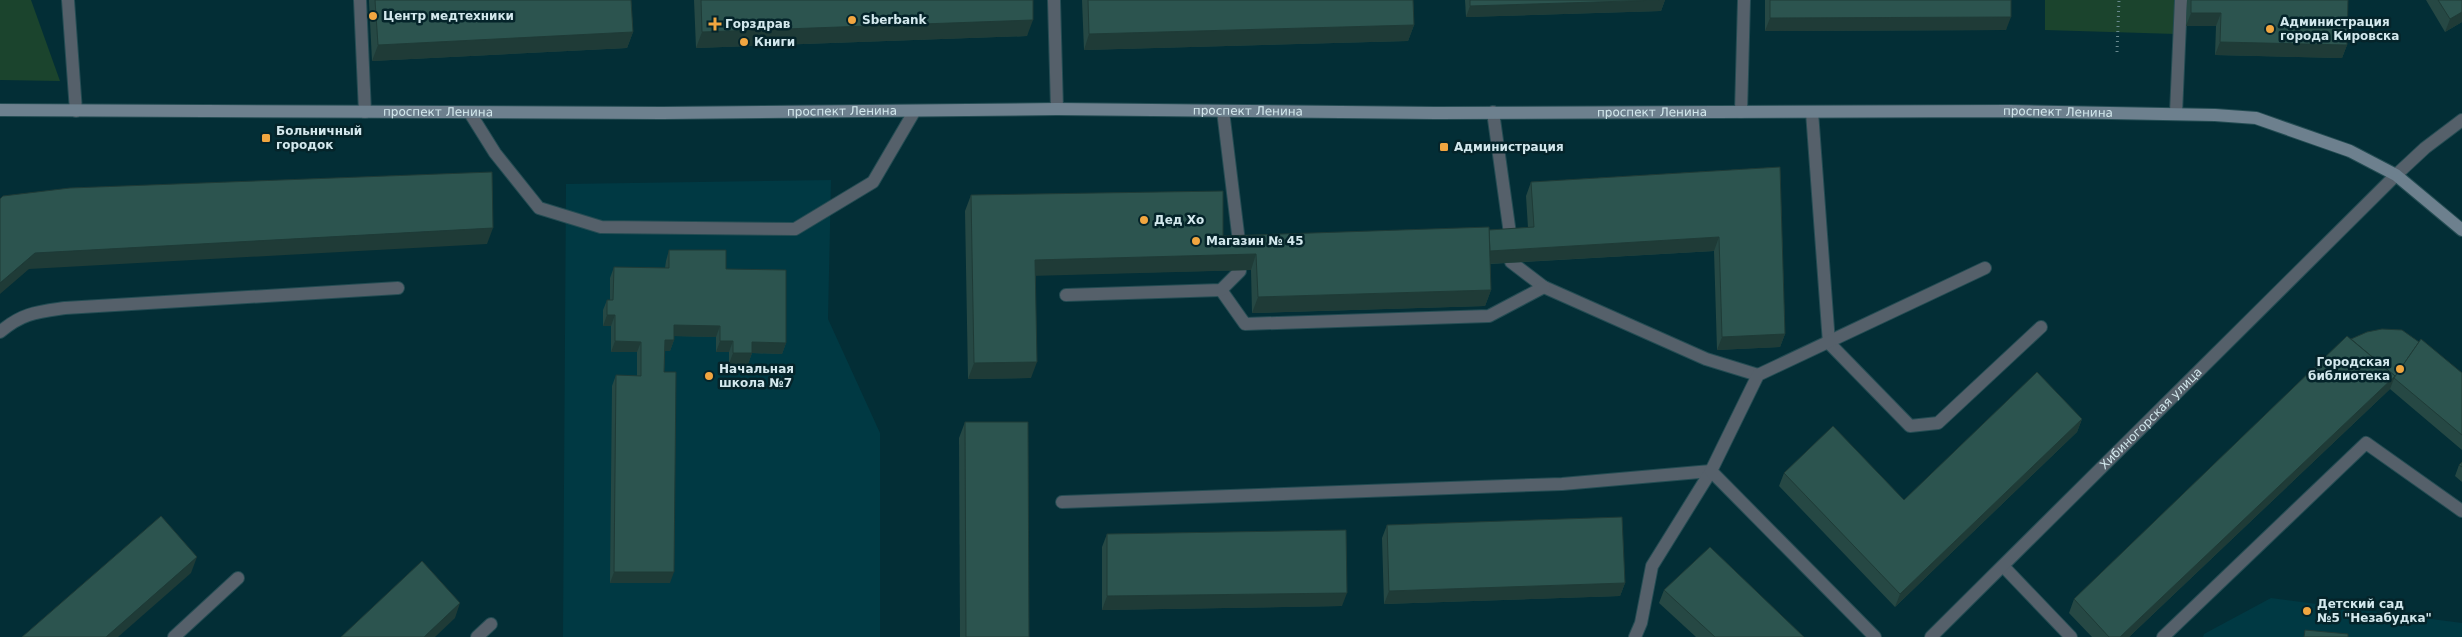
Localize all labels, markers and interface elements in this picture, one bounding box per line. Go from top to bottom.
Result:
place label: Центр медтехники [383,9,514,23]
marker: Центр медтехники [367,10,379,22]
place label: Sberbank [862,13,928,27]
marker: Sberbank [846,14,858,26]
place label: Администрация города Кировска [2280,15,2399,43]
place label: Горздрав [725,17,791,31]
marker: Горздрав [709,18,721,30]
marker: Администрация города Кировска [2264,23,2276,35]
place label: Книги [754,35,795,49]
marker: Книги [738,36,750,48]
street label: проспект Ленина [1193,103,1303,119]
street label: проспект Ленина [787,104,897,119]
street label: проспект Ленина [2003,104,2113,120]
street label: проспект Ленина [383,105,493,119]
street label: проспект Ленина [1597,105,1707,119]
place label: Больничный городок [276,124,362,152]
marker: Больничный городок [260,132,272,144]
place label: Администрация [1454,140,1564,154]
marker: Администрация [1438,141,1450,153]
place label: Дед Хо [1154,213,1204,227]
marker: Дед Хо [1138,214,1150,226]
place label: Магазин № 45 [1206,234,1304,248]
marker: Магазин № 45 [1190,235,1202,247]
place label: Городская библиотека [2308,355,2390,383]
place label: Начальная школа №7 [719,362,794,390]
marker: Городская библиотека [2394,363,2406,375]
street label: Хибиногорская улица [2097,365,2205,472]
marker: Начальная школа №7 [703,370,715,382]
place label: Детский сад №5 "Незабудка" [2317,597,2432,625]
marker: Детский сад №5 "Незабудка" [2301,605,2313,617]

